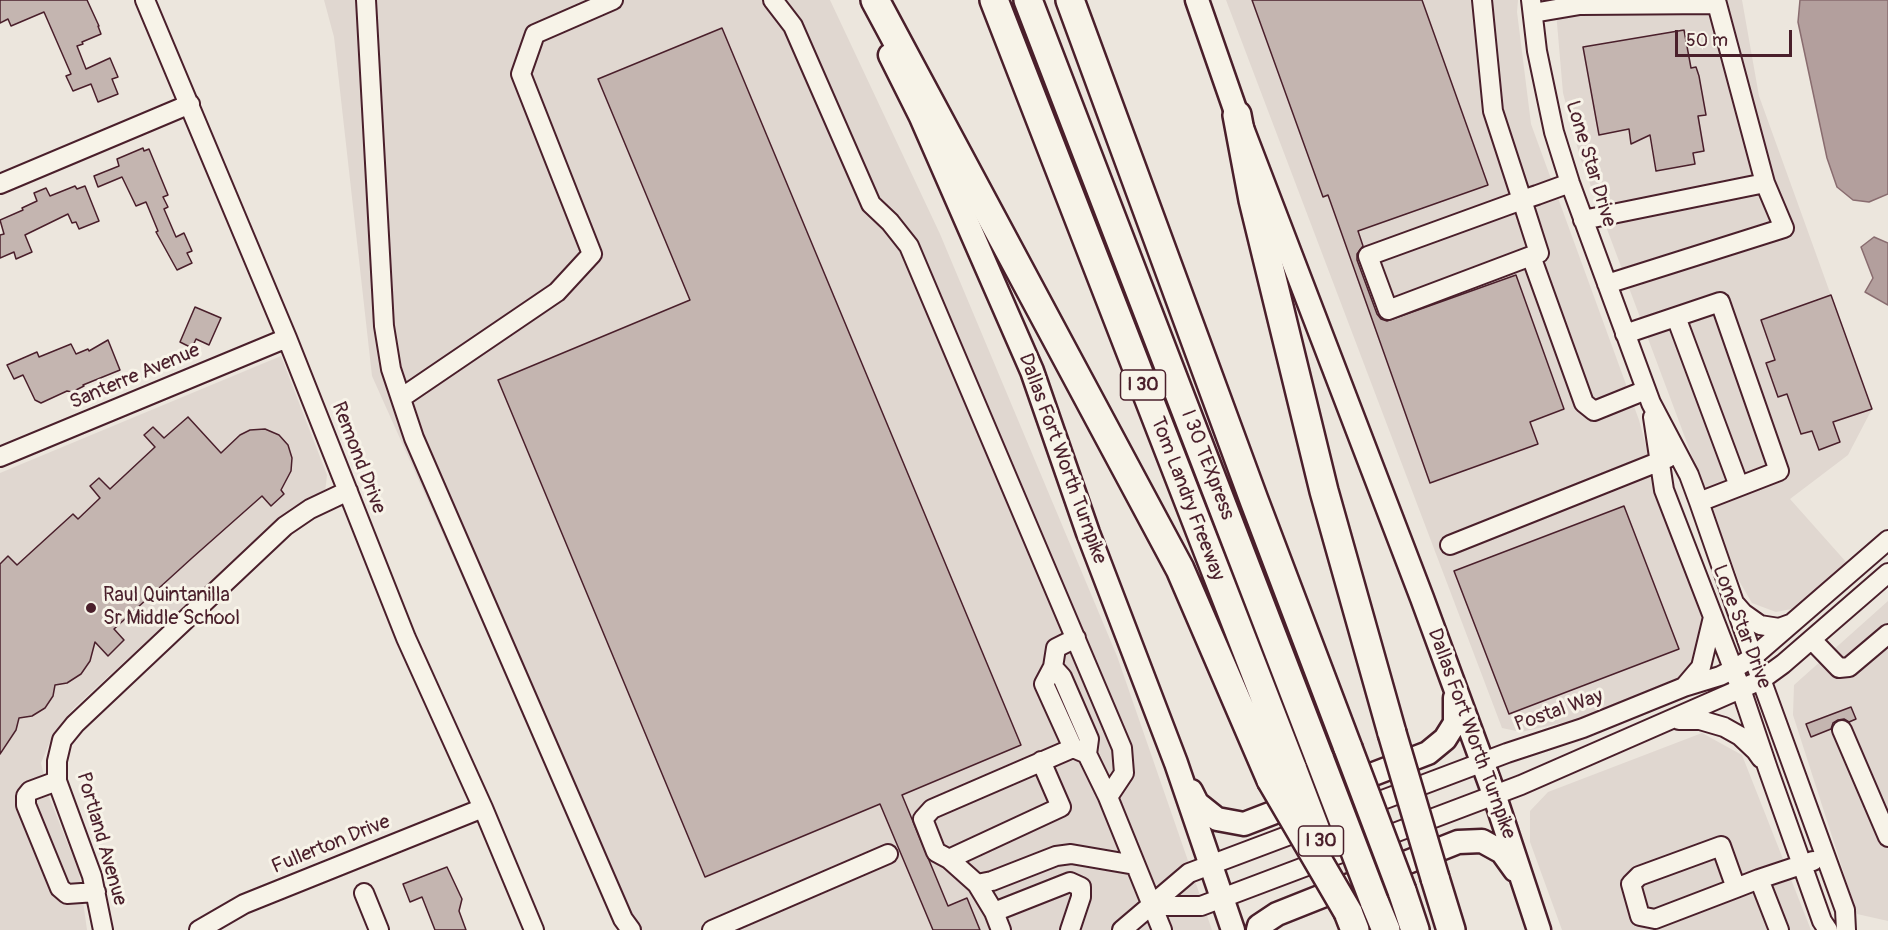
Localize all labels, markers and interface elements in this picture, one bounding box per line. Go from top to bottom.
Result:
scale bar [1678,18,1795,56]
text: 50 m [1686,29,1728,52]
street label: Lone Star Drive [1559,98,1621,230]
street label: Santerre Avenue [66,339,204,415]
street label: Dallas Fort Worth Turnpike [1013,350,1111,568]
road number: I 30 [1120,370,1166,400]
street label: Remond Drive [326,399,390,517]
street label: I 30 TEXpress [1175,407,1239,523]
street label: Tom Landry Freeway [1145,414,1229,584]
street label: Lone Star Drive [1706,562,1776,692]
place label: Raul Quintanilla Sr Middle School [103,584,240,631]
marker: Raul Quintanilla Sr Middle School [84,601,98,615]
street label: Dallas Fort Worth Turnpike [1422,625,1520,843]
street label: Postal Way [1512,685,1606,737]
street label: Portland Avenue [71,770,131,908]
street label: Fullerton Drive [268,810,394,880]
road number: I 30 [1298,826,1344,856]

